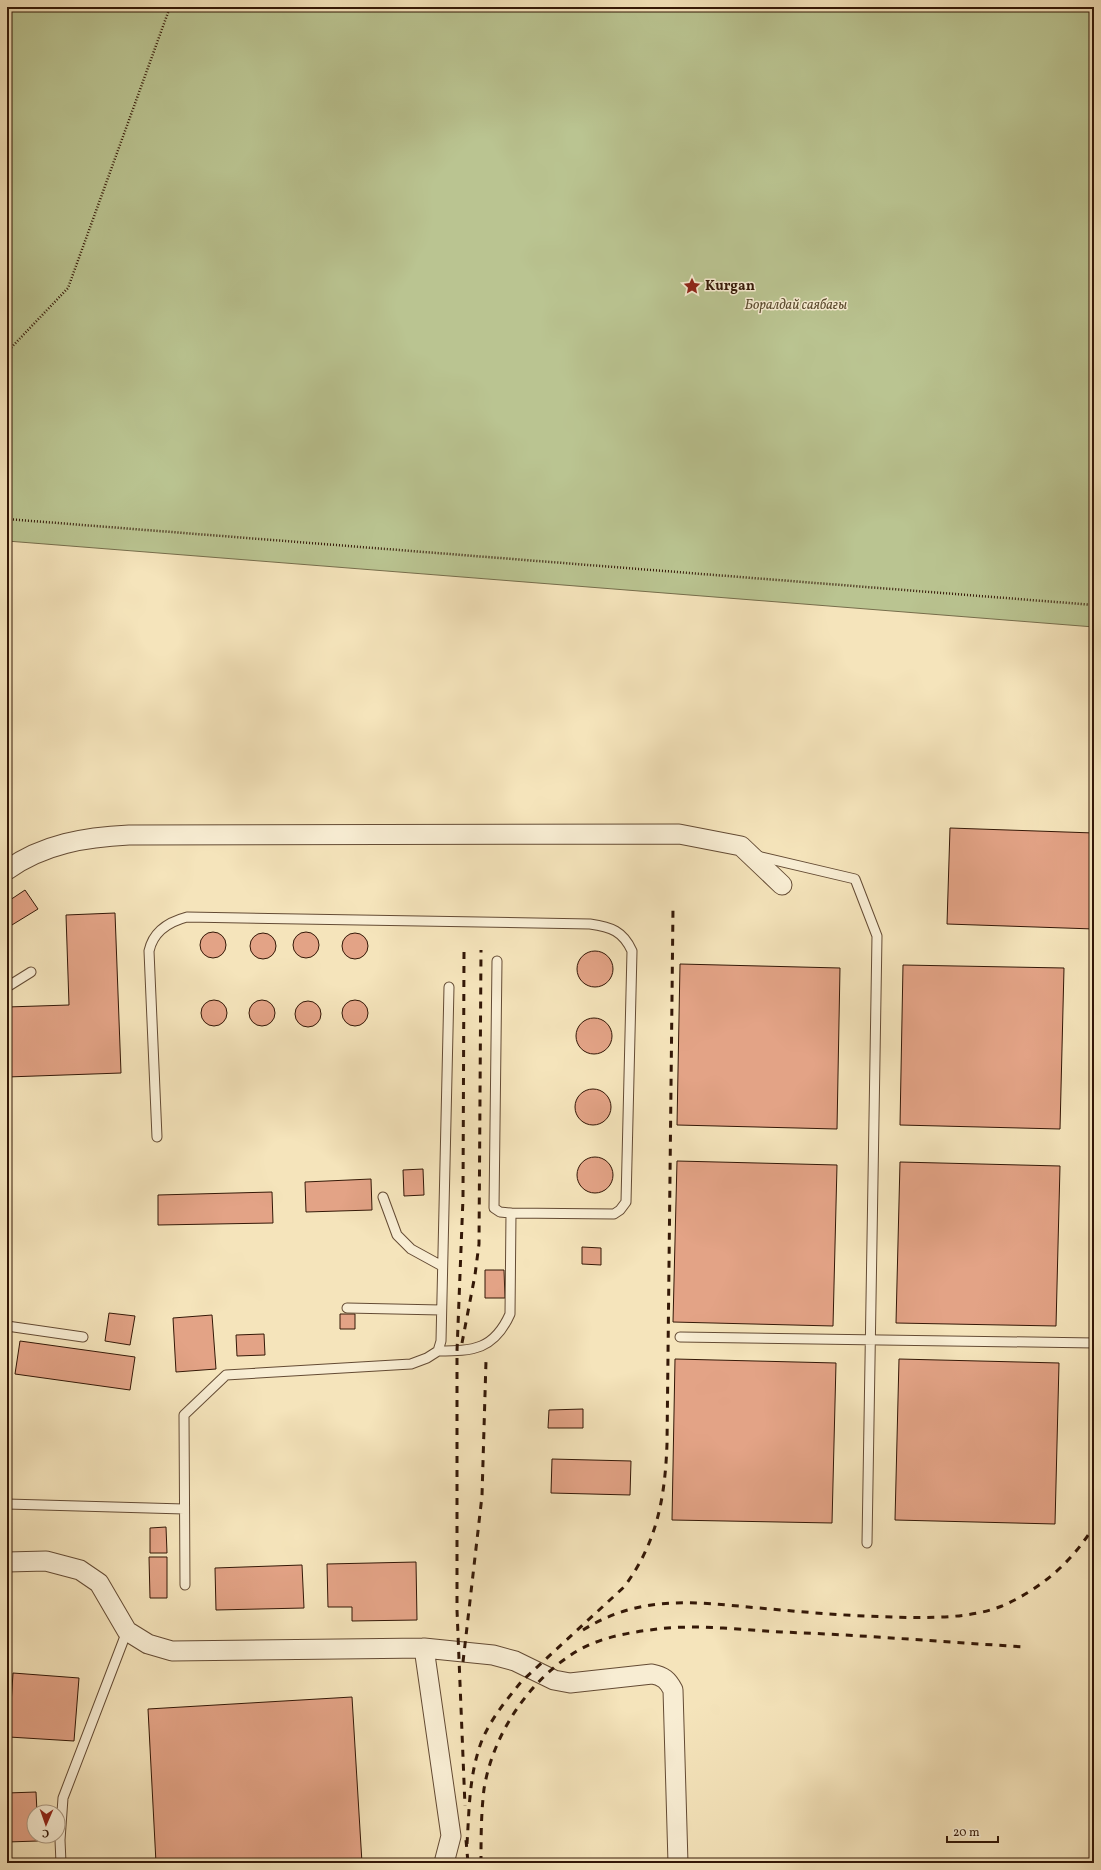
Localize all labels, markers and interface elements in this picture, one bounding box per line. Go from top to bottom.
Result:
place icon: Kurgan [682,276,702,296]
place label: Kurgan [705,277,755,296]
park label: Боралдай саябағы [745,296,847,315]
north arrow [26,1804,66,1844]
scale bar [947,1818,998,1844]
text: С [42,1825,50,1840]
text: 20 m [953,1825,980,1841]

